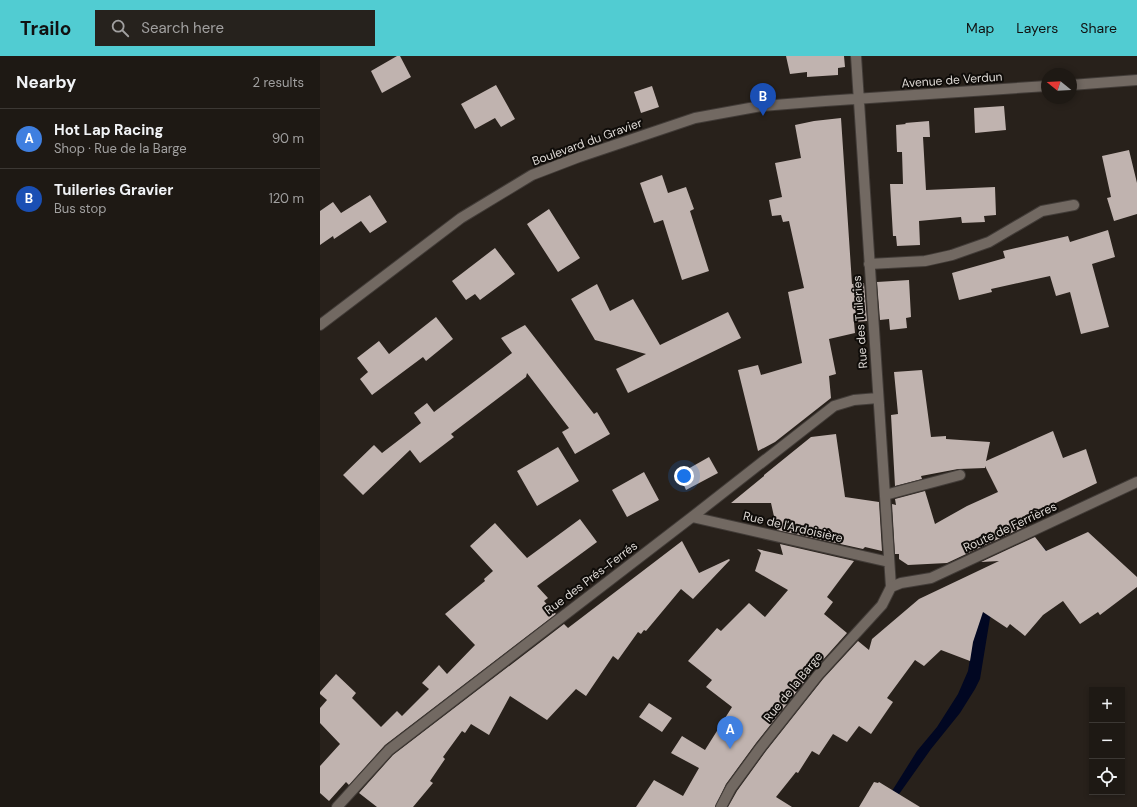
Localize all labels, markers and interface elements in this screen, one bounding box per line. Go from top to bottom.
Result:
search box [95,10,375,46]
text: Trailo [20,16,71,41]
icon: search [109,17,131,39]
text: Search here [141,18,224,38]
text: Map [966,19,994,37]
text: Layers [1016,19,1058,37]
text: Share [1080,19,1117,37]
street label: Avenue de Verdun [901,68,1003,92]
north arrow [1041,68,1077,104]
text: Nearby [16,71,76,93]
text: 2 results [253,74,304,91]
pin: B [750,83,776,116]
street label: Boulevard du Gravier [530,114,645,169]
text: Hot Lap Racing [54,120,163,140]
text: A [24,130,34,147]
text: 90 m [272,130,304,147]
text: Shop · Rue de la Barge [54,140,187,157]
text: Tuileries Gravier [54,180,174,200]
text: B [25,190,33,207]
text: 120 m [269,190,304,207]
text: Bus stop [54,200,106,217]
street label: Rue des Tuileries [849,275,871,369]
your location [674,466,694,486]
street label: Route de Ferrières [961,498,1059,556]
street label: Rue de l'Ardoisière [742,508,845,546]
street label: Rue des Prés-Ferrés [541,538,641,618]
street label: Rue de la Barge [760,649,826,725]
map controls [1089,687,1125,795]
button: + [1089,687,1125,723]
pin: A [717,716,743,749]
button: − [1089,723,1125,759]
button: locate [1089,759,1125,795]

